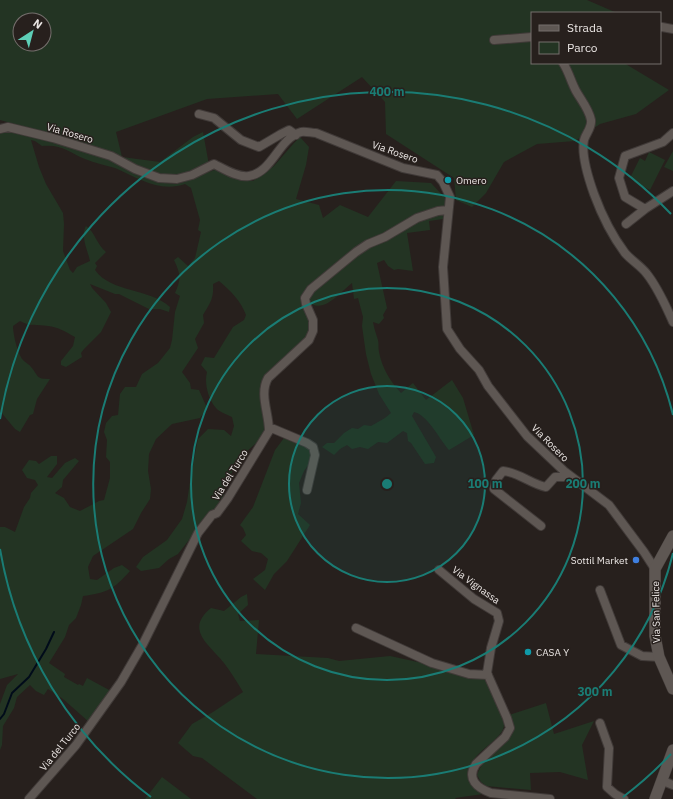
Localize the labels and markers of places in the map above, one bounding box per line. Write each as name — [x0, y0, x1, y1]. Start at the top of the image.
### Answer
place label: Omero — [456, 174, 487, 187]
marker: Omero — [443, 175, 453, 185]
centre of rings — [380, 477, 394, 491]
place label: Sottil Market — [571, 554, 628, 567]
marker: Sottil Market — [631, 555, 641, 565]
place label: CASA Y — [536, 646, 569, 659]
marker: CASA Y — [523, 647, 533, 657]

